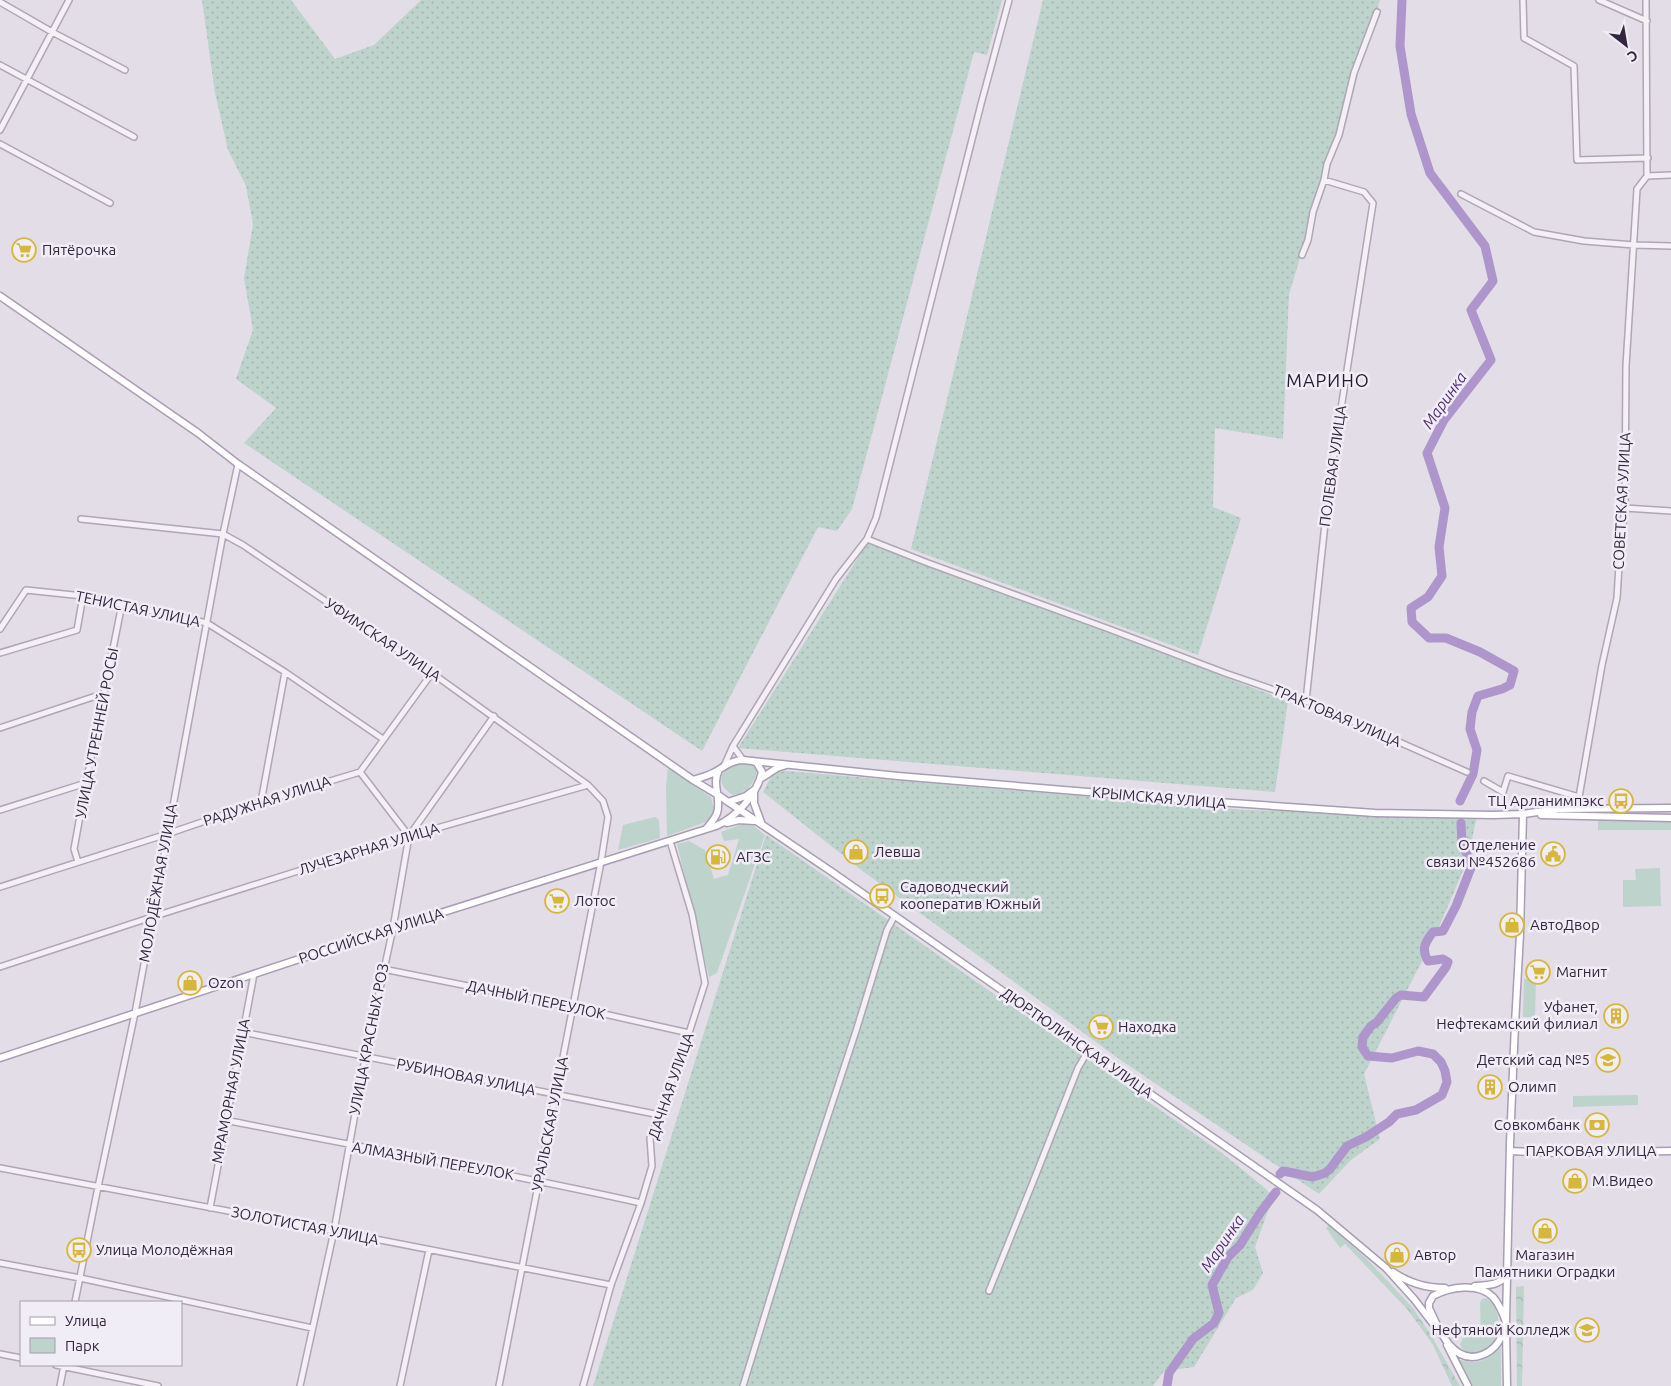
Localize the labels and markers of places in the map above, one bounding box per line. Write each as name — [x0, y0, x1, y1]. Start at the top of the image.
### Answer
supermarket icon: Пятёрочка — [11, 237, 37, 263]
place label: Пятёрочка — [42, 241, 116, 258]
bus stop icon: ТЦ Арланимпэкс — [1608, 788, 1634, 814]
place label: ТЦ Арланимпэкс — [1488, 792, 1604, 809]
place label: Отделение связи №452686 — [1426, 836, 1536, 870]
shop icon: Левша — [843, 839, 869, 865]
public building icon: Отделение связи №452686 — [1540, 841, 1566, 867]
place label: Левша — [874, 843, 921, 860]
fuel station icon: АГЗС — [705, 844, 731, 870]
place label: АГЗС — [736, 848, 771, 865]
place label: Садоводческий кооператив Южный — [900, 878, 1041, 912]
bus stop icon: Садоводческий кооператив Южный — [869, 883, 895, 909]
supermarket icon: Лотос — [544, 888, 570, 914]
place label: Лотос — [574, 892, 616, 909]
shop icon: АвтоДвор — [1499, 912, 1525, 938]
place label: АвтоДвор — [1530, 916, 1600, 933]
supermarket icon: Магнит — [1525, 959, 1551, 985]
place label: Магнит — [1556, 963, 1607, 980]
shop icon: Ozon — [177, 970, 203, 996]
place label: Ozon — [208, 974, 244, 991]
place label: Уфанет, Нефтекамский филиал — [1436, 998, 1598, 1032]
building icon: Уфанет, Нефтекамский филиал — [1603, 1003, 1629, 1029]
supermarket icon: Находка — [1088, 1014, 1114, 1040]
place label: Находка — [1118, 1018, 1177, 1035]
school or university icon: Детский сад №5 — [1595, 1047, 1621, 1073]
place label: Детский сад №5 — [1477, 1051, 1590, 1068]
building icon: Олимп — [1477, 1074, 1503, 1100]
place label: Олимп — [1508, 1078, 1557, 1095]
bank icon: Совкомбанк — [1584, 1112, 1610, 1138]
place label: Совкомбанк — [1494, 1116, 1580, 1133]
shop icon: М.Видео — [1562, 1168, 1588, 1194]
place label: М.Видео — [1592, 1172, 1653, 1189]
shop icon: Магазин Памятники Оградки — [1532, 1218, 1558, 1244]
bus stop icon: Улица Молодёжная — [66, 1237, 92, 1263]
place label: Улица Молодёжная — [96, 1241, 233, 1258]
shop icon: Автор — [1384, 1242, 1410, 1268]
place label: Автор — [1414, 1246, 1456, 1263]
place label: Магазин Памятники Оградки — [1475, 1246, 1615, 1280]
school or university icon: Нефтяной Колледж — [1574, 1317, 1600, 1343]
place label: Нефтяной Колледж — [1432, 1321, 1570, 1338]

